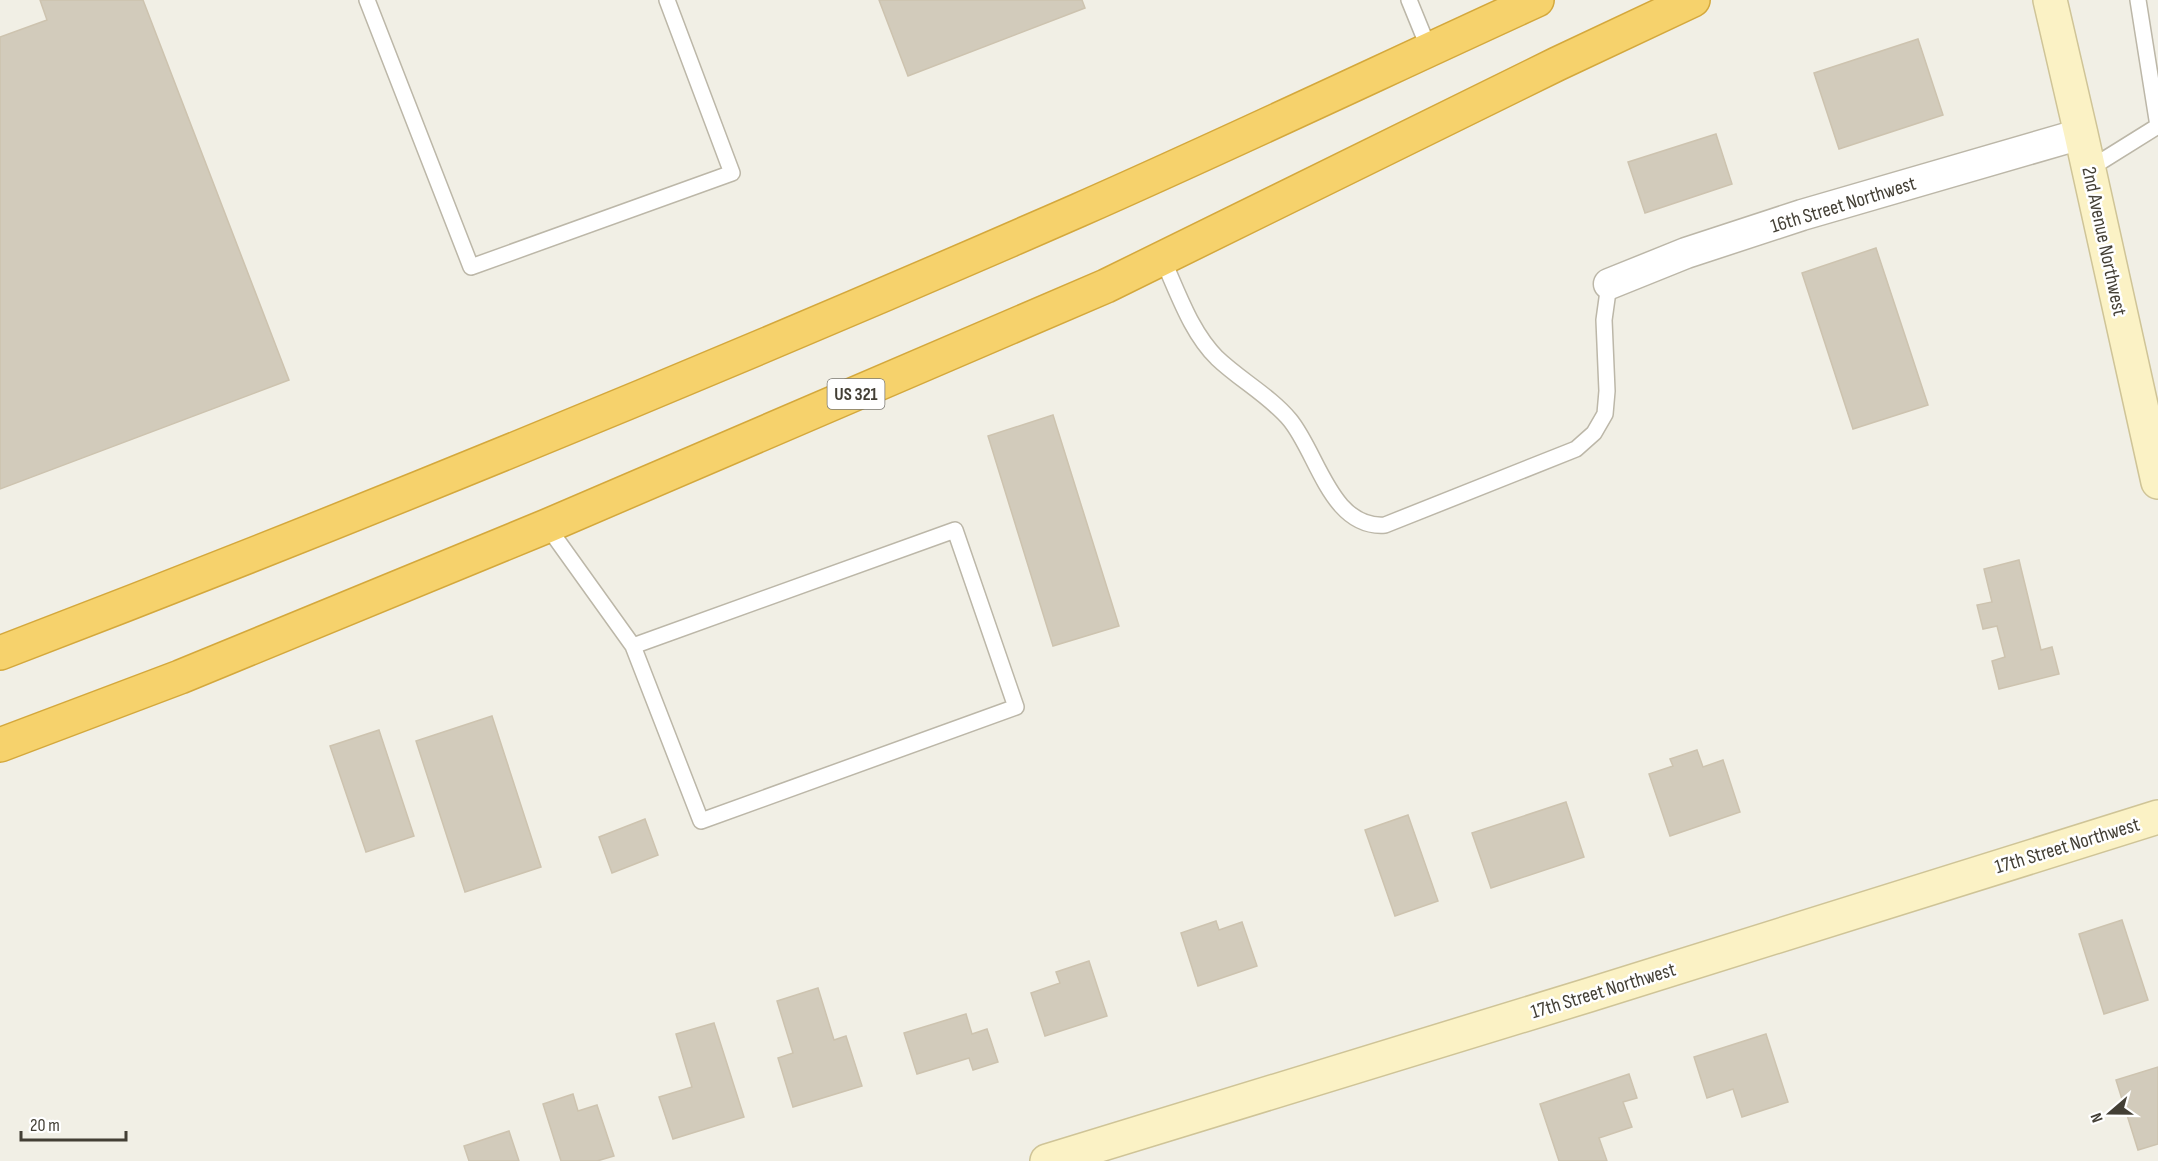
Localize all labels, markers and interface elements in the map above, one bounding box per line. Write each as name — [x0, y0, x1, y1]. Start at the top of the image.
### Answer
street label: 2nd Avenue Northwest — [2076, 164, 2132, 318]
street label: 16th Street Northwest — [1768, 171, 1919, 238]
road number: US 321 — [828, 379, 884, 409]
street label: 17th Street Northwest — [1992, 813, 2143, 879]
street label: 17th Street Northwest — [1528, 958, 1679, 1024]
north arrow — [2080, 1083, 2140, 1143]
scale bar — [21, 1104, 126, 1142]
text: N — [2087, 1110, 2108, 1125]
text: 20 m — [30, 1115, 60, 1136]

